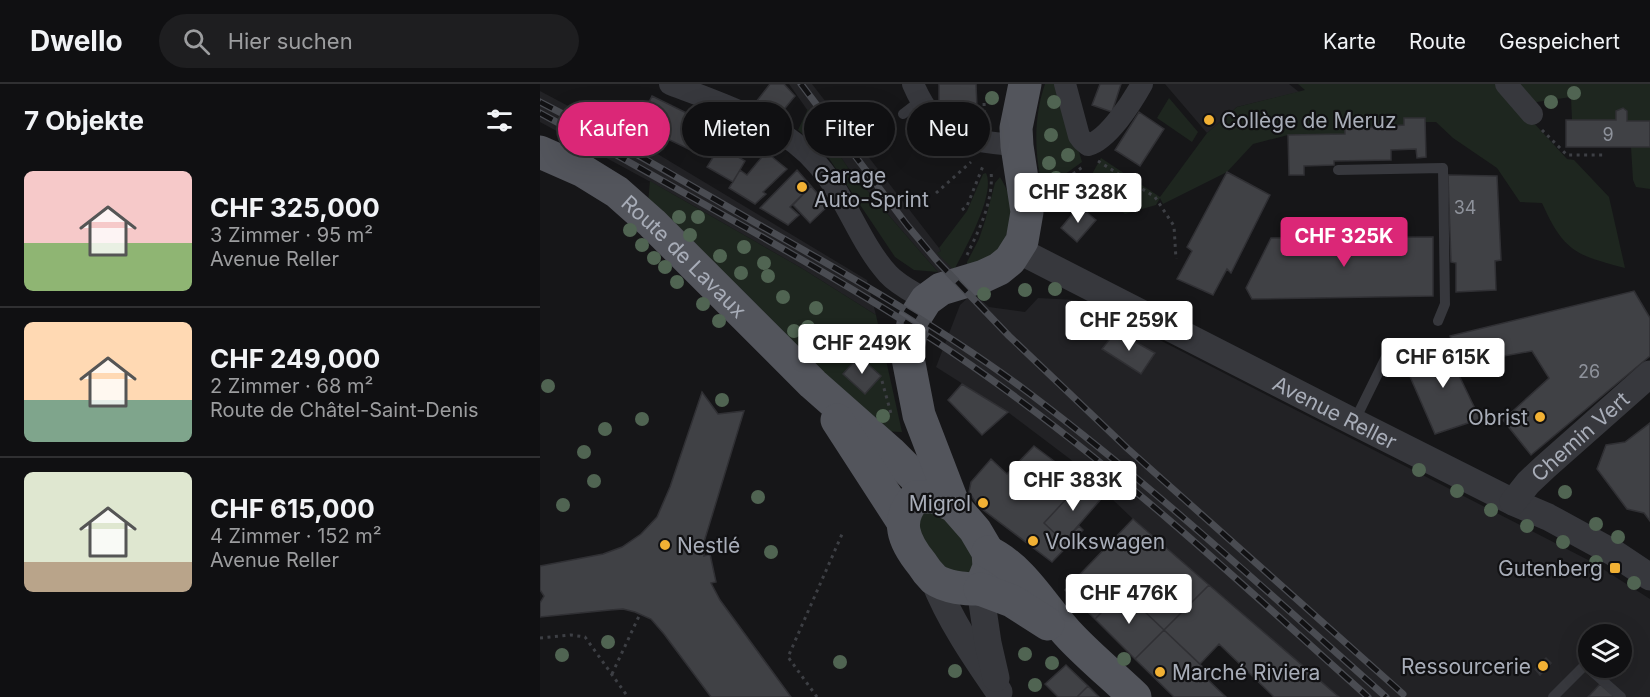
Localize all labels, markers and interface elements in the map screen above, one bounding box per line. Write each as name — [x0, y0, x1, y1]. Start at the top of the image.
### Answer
search box — [159, 14, 579, 68]
text: Dwello — [30, 24, 123, 58]
icon: search — [180, 25, 213, 58]
text: Hier suchen — [228, 28, 353, 54]
text: Karte — [1323, 29, 1376, 54]
text: Route — [1409, 29, 1466, 54]
text: Gespeichert — [1499, 29, 1620, 54]
chip: Kaufen — [558, 102, 670, 156]
chip: Mieten — [682, 102, 792, 156]
chip: Filter — [804, 102, 895, 156]
chip: Neu — [907, 102, 990, 156]
icon: filters — [483, 104, 516, 137]
text: 7 Objekte — [24, 105, 144, 136]
place label: Collège de Meruz — [1221, 108, 1397, 133]
marker: Collège de Meruz — [1202, 113, 1216, 127]
house number: 9 — [1602, 124, 1614, 145]
place label: Garage Auto-Sprint — [814, 163, 929, 212]
pin: CHF 328K — [1016, 173, 1140, 224]
marker: Garage Auto-Sprint — [795, 180, 809, 194]
text: CHF 328K — [1028, 180, 1128, 204]
street label: Route de Lavaux — [617, 190, 752, 323]
text: CHF 325,000 — [210, 192, 380, 223]
icon: home — [72, 195, 144, 267]
house number: 34 — [1454, 197, 1476, 218]
pin: CHF 325K — [1282, 217, 1406, 268]
text: 3 Zimmer · 95 m² — [210, 223, 373, 247]
text: CHF 325K — [1295, 224, 1393, 248]
text: Avenue Reller — [210, 247, 339, 271]
pin: CHF 259K — [1067, 301, 1191, 352]
text: CHF 259K — [1080, 308, 1178, 332]
pin: CHF 249K — [800, 324, 924, 375]
text: CHF 249K — [812, 331, 912, 355]
pin: CHF 615K — [1381, 338, 1505, 389]
text: CHF 249,000 — [210, 343, 380, 374]
text: CHF 615K — [1396, 345, 1491, 369]
icon: home — [72, 346, 144, 418]
house number: 26 — [1578, 361, 1600, 382]
street label: Avenue Reller — [1269, 370, 1401, 454]
text: 2 Zimmer · 68 m² — [210, 374, 373, 398]
street label: Chemin Vert — [1526, 386, 1634, 486]
text: Route de Châtel-Saint-Denis — [210, 398, 479, 422]
place label: Obrist — [1468, 405, 1528, 430]
marker: Obrist — [1533, 410, 1547, 424]
pin: CHF 383K — [1011, 461, 1135, 512]
text: CHF 383K — [1023, 468, 1123, 492]
place label: Migrol — [909, 491, 971, 516]
text: CHF 615,000 — [210, 493, 375, 524]
icon: home — [72, 496, 144, 568]
marker: Migrol — [976, 496, 990, 510]
text: 4 Zimmer · 152 m² — [210, 524, 382, 548]
place label: Volkswagen — [1045, 529, 1165, 554]
place label: Nestlé — [677, 533, 740, 558]
marker: Volkswagen — [1026, 534, 1040, 548]
marker: Nestlé — [658, 538, 672, 552]
text: Avenue Reller — [210, 548, 339, 572]
place label: Gutenberg — [1498, 556, 1603, 581]
marker: Gutenberg — [1608, 561, 1622, 575]
pin: CHF 476K — [1067, 574, 1191, 625]
text: CHF 476K — [1080, 581, 1178, 605]
map controls — [1578, 624, 1632, 678]
button: layers — [1578, 624, 1632, 678]
place label: Ressourcerie — [1401, 654, 1531, 679]
marker: Ressourcerie — [1536, 659, 1550, 673]
place label: Marché Riviera — [1172, 660, 1320, 685]
marker: Marché Riviera — [1153, 665, 1167, 679]

